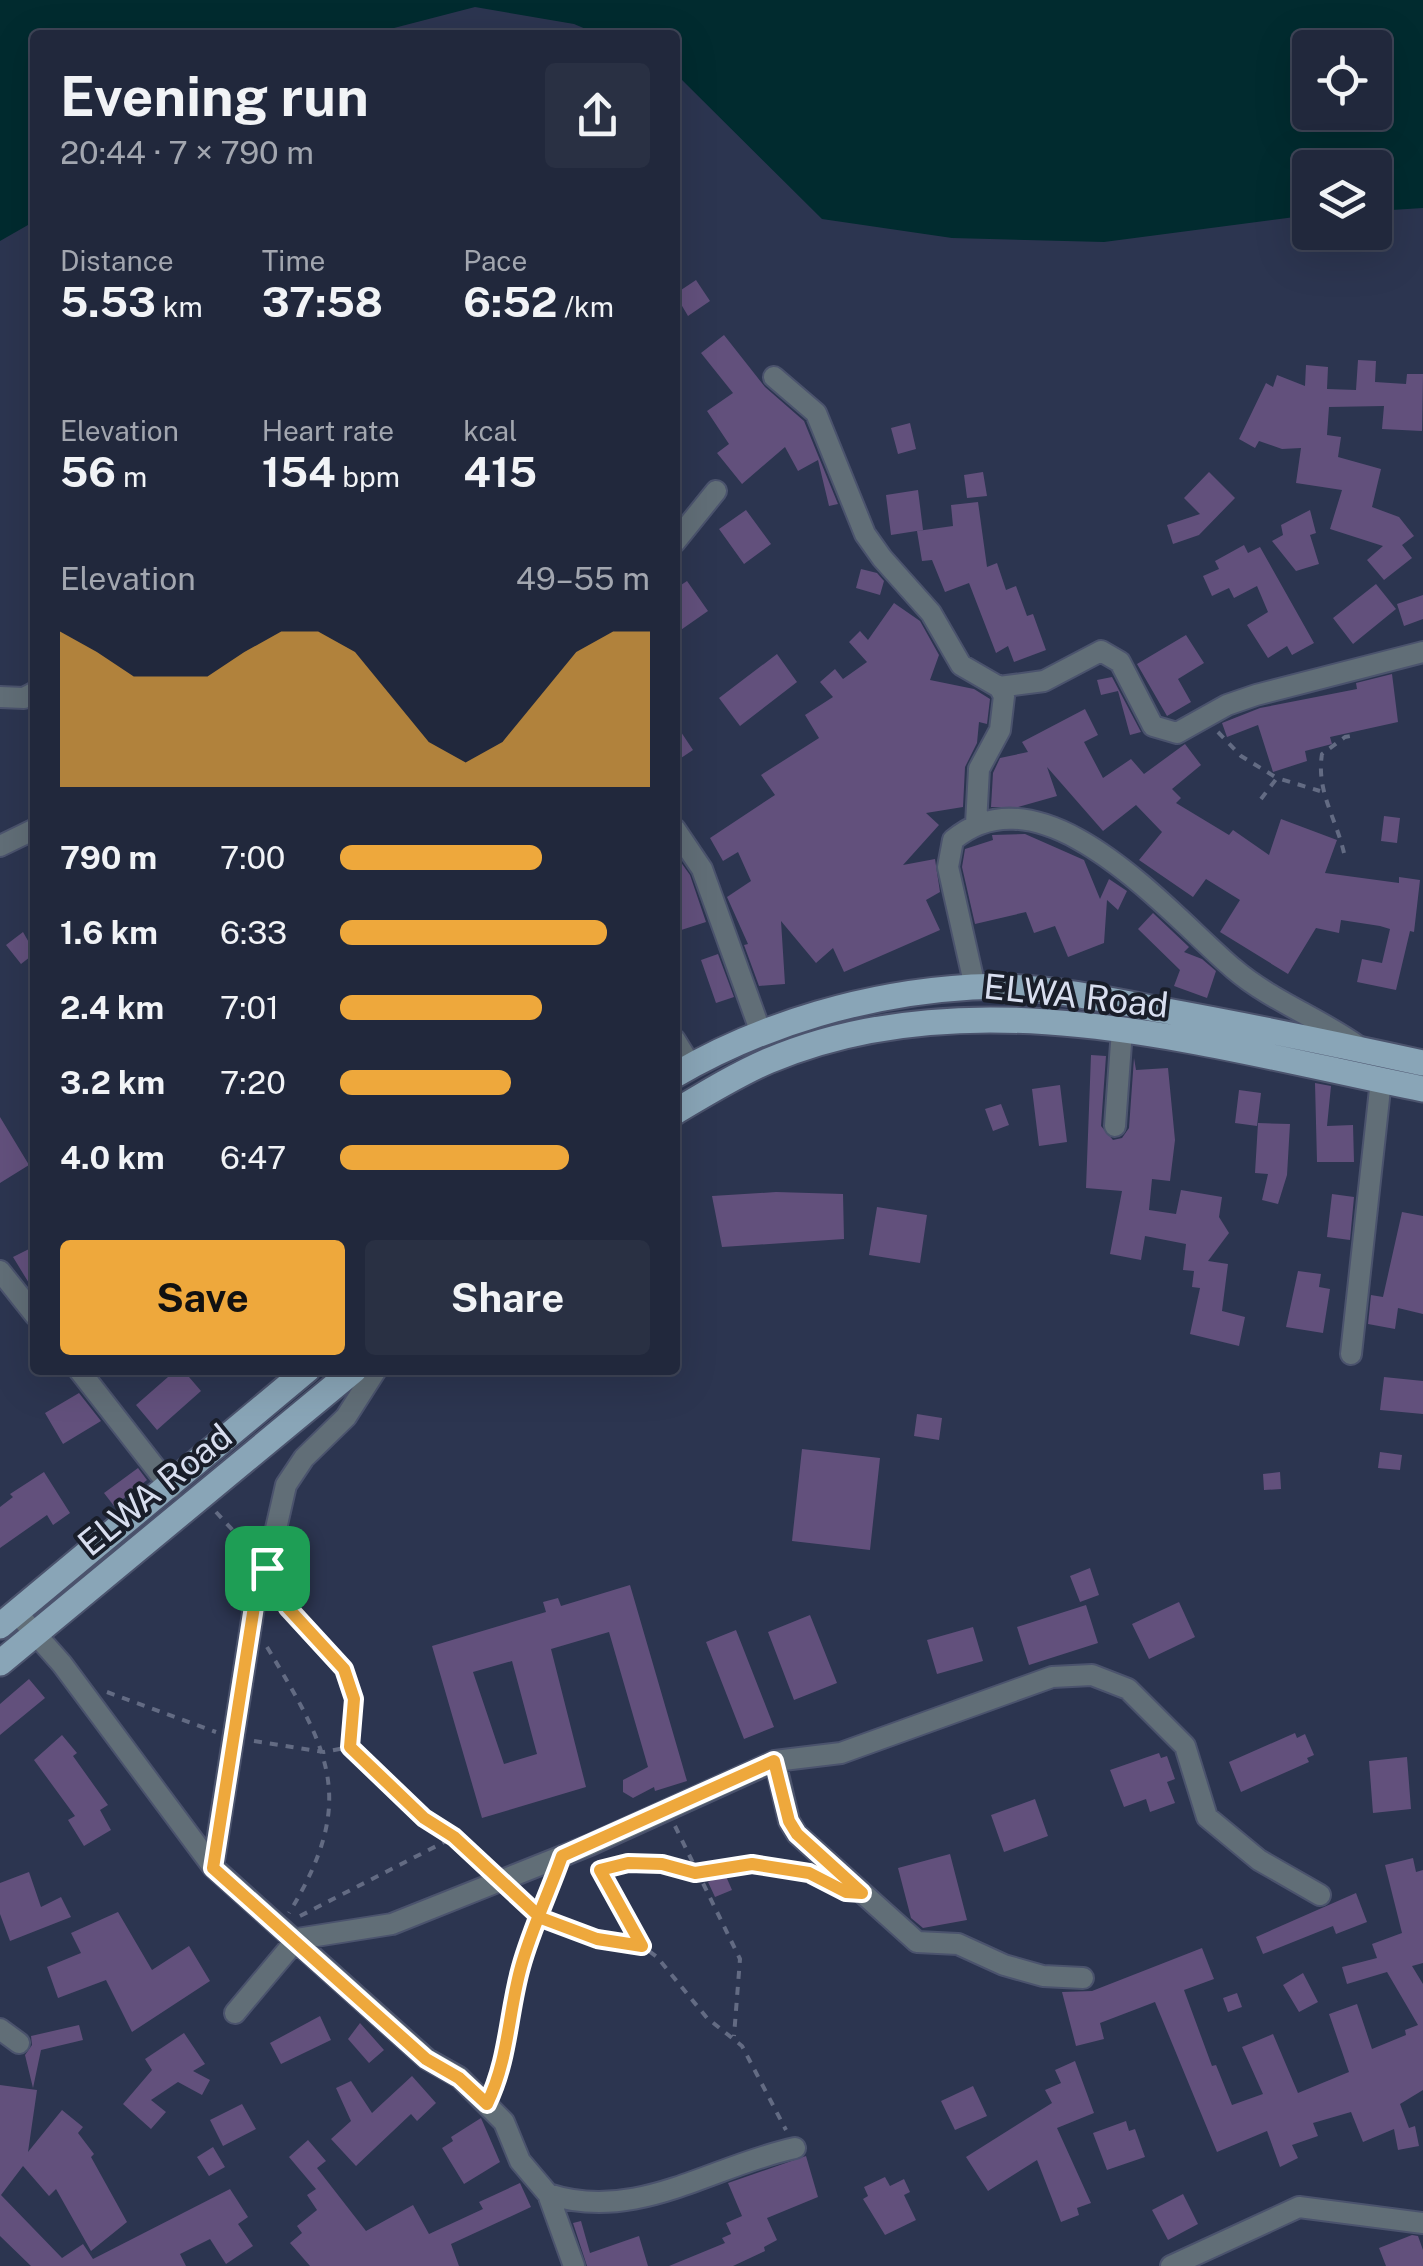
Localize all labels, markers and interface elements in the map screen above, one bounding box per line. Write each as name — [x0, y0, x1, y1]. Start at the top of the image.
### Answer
map controls — [1292, 30, 1392, 250]
button: locate — [1292, 30, 1392, 130]
button: share — [545, 63, 650, 168]
text: Evening run — [60, 64, 369, 128]
text: 20:44 · 7 × 790 m — [60, 134, 314, 171]
button: layers — [1292, 150, 1392, 250]
text: Distance — [60, 244, 174, 277]
text: Time — [262, 244, 325, 277]
text: Pace — [463, 244, 527, 277]
text: 5.53 — [60, 277, 156, 326]
text: 37:58 — [262, 277, 383, 326]
text: 6:52 — [463, 277, 557, 326]
text: km — [156, 290, 203, 323]
text: /km — [557, 290, 614, 323]
text: Elevation — [60, 414, 179, 447]
text: Heart rate — [262, 414, 394, 447]
text: kcal — [463, 414, 517, 447]
text: 56 — [60, 447, 116, 496]
text: 154 — [262, 447, 336, 496]
text: 415 — [463, 447, 537, 496]
text: m — [116, 460, 147, 493]
text: bpm — [336, 460, 400, 493]
text: Elevation — [60, 560, 196, 597]
text: 49–55 m — [516, 560, 650, 597]
text: 790 m — [60, 839, 157, 876]
text: 7:00 — [220, 839, 285, 876]
text: 1.6 km — [60, 914, 158, 951]
text: 6:33 — [220, 914, 287, 951]
street label: ELWA Road — [982, 965, 1170, 1026]
text: 2.4 km — [60, 989, 164, 1026]
text: 7:01 — [220, 989, 279, 1026]
text: 3.2 km — [60, 1064, 165, 1101]
text: 7:20 — [220, 1064, 286, 1101]
text: 4.0 km — [60, 1139, 165, 1176]
text: 6:47 — [220, 1139, 286, 1176]
button: Save — [60, 1240, 345, 1355]
button: Share — [365, 1240, 650, 1355]
street label: ELWA Road — [70, 1415, 240, 1564]
pin — [225, 1526, 310, 1611]
icon: arrive — [240, 1541, 295, 1596]

